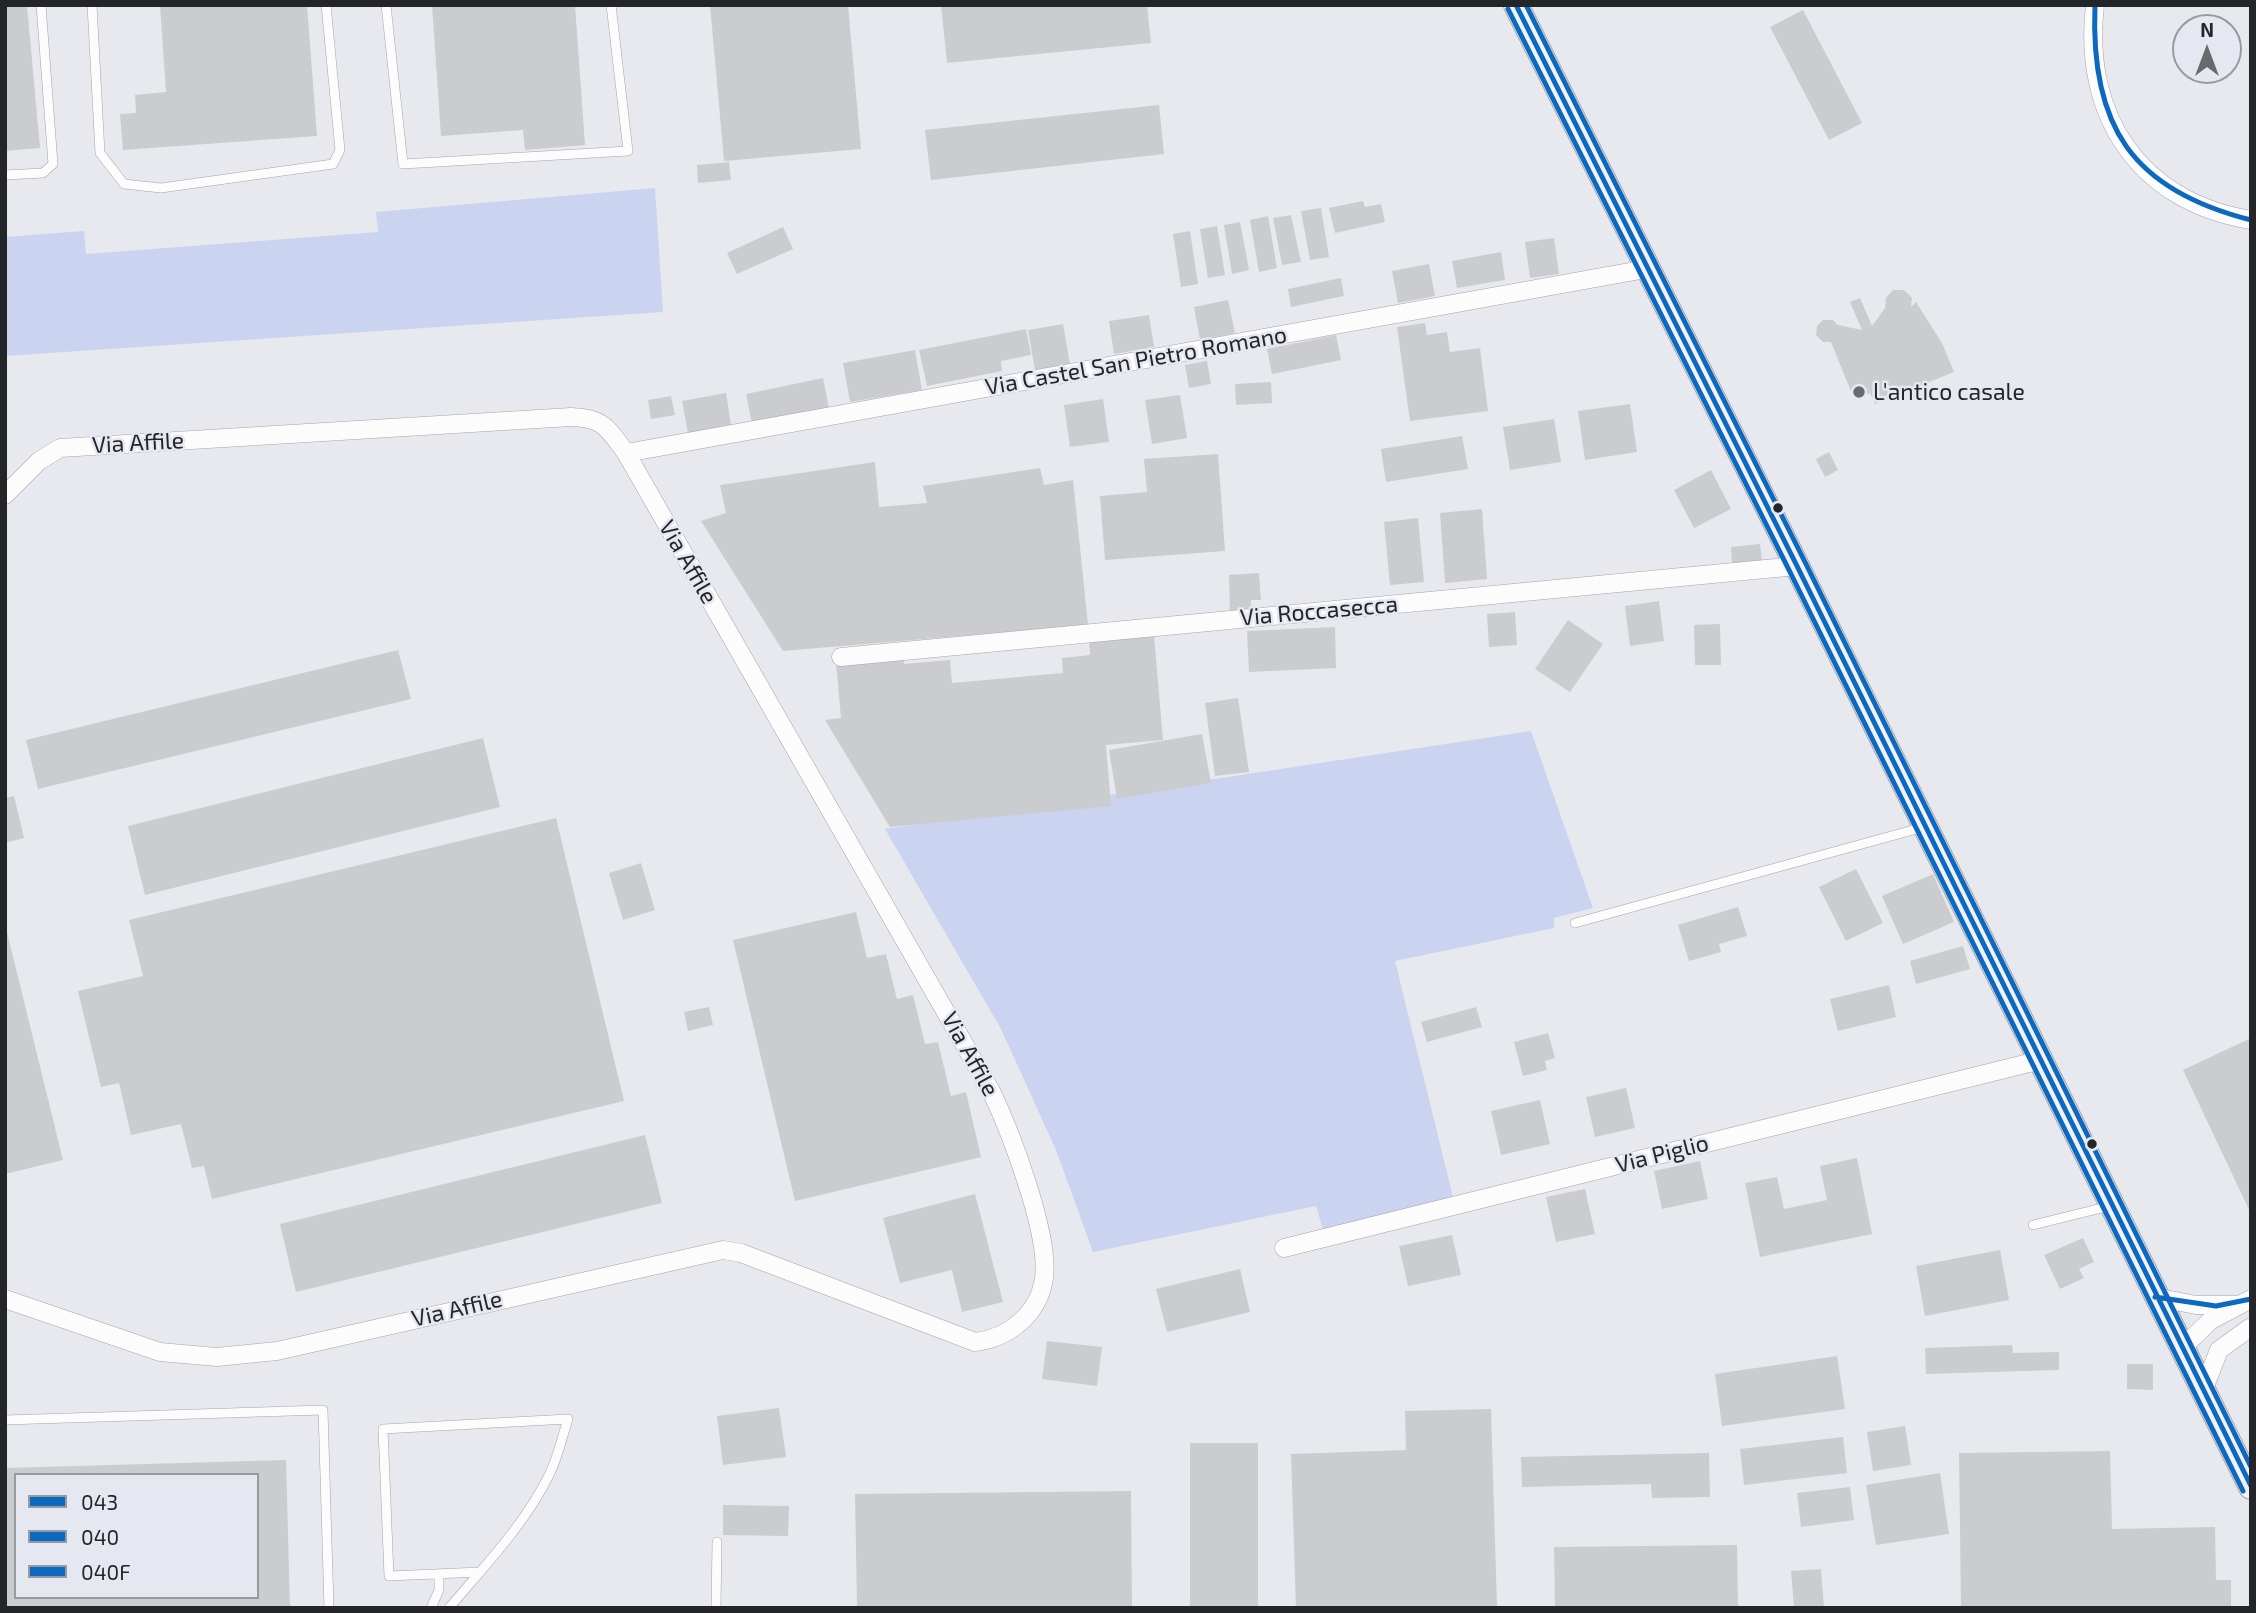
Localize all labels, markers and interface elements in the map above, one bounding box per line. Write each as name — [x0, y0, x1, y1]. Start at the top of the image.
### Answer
north arrow — [2172, 14, 2242, 84]
text: N — [2200, 18, 2214, 41]
street label: Via Castel San Pietro Romano — [983, 321, 1289, 401]
place label: L'antico casale — [1873, 378, 2025, 406]
marker: L'antico casale — [1851, 384, 1867, 400]
street label: Via Affile — [91, 427, 185, 459]
unlabelled marker — [1771, 501, 1785, 515]
street label: Via Affile — [653, 515, 723, 609]
street label: Via Roccasecca — [1239, 590, 1399, 632]
street label: Via Affile — [936, 1007, 1004, 1101]
street label: Via Piglio — [1612, 1129, 1712, 1179]
unlabelled marker — [2085, 1137, 2099, 1151]
street label: Via Affile — [409, 1285, 505, 1333]
legend — [14, 1473, 259, 1599]
text: 043 — [81, 1489, 118, 1514]
text: 040 — [81, 1524, 119, 1549]
text: 040F — [81, 1559, 131, 1584]

